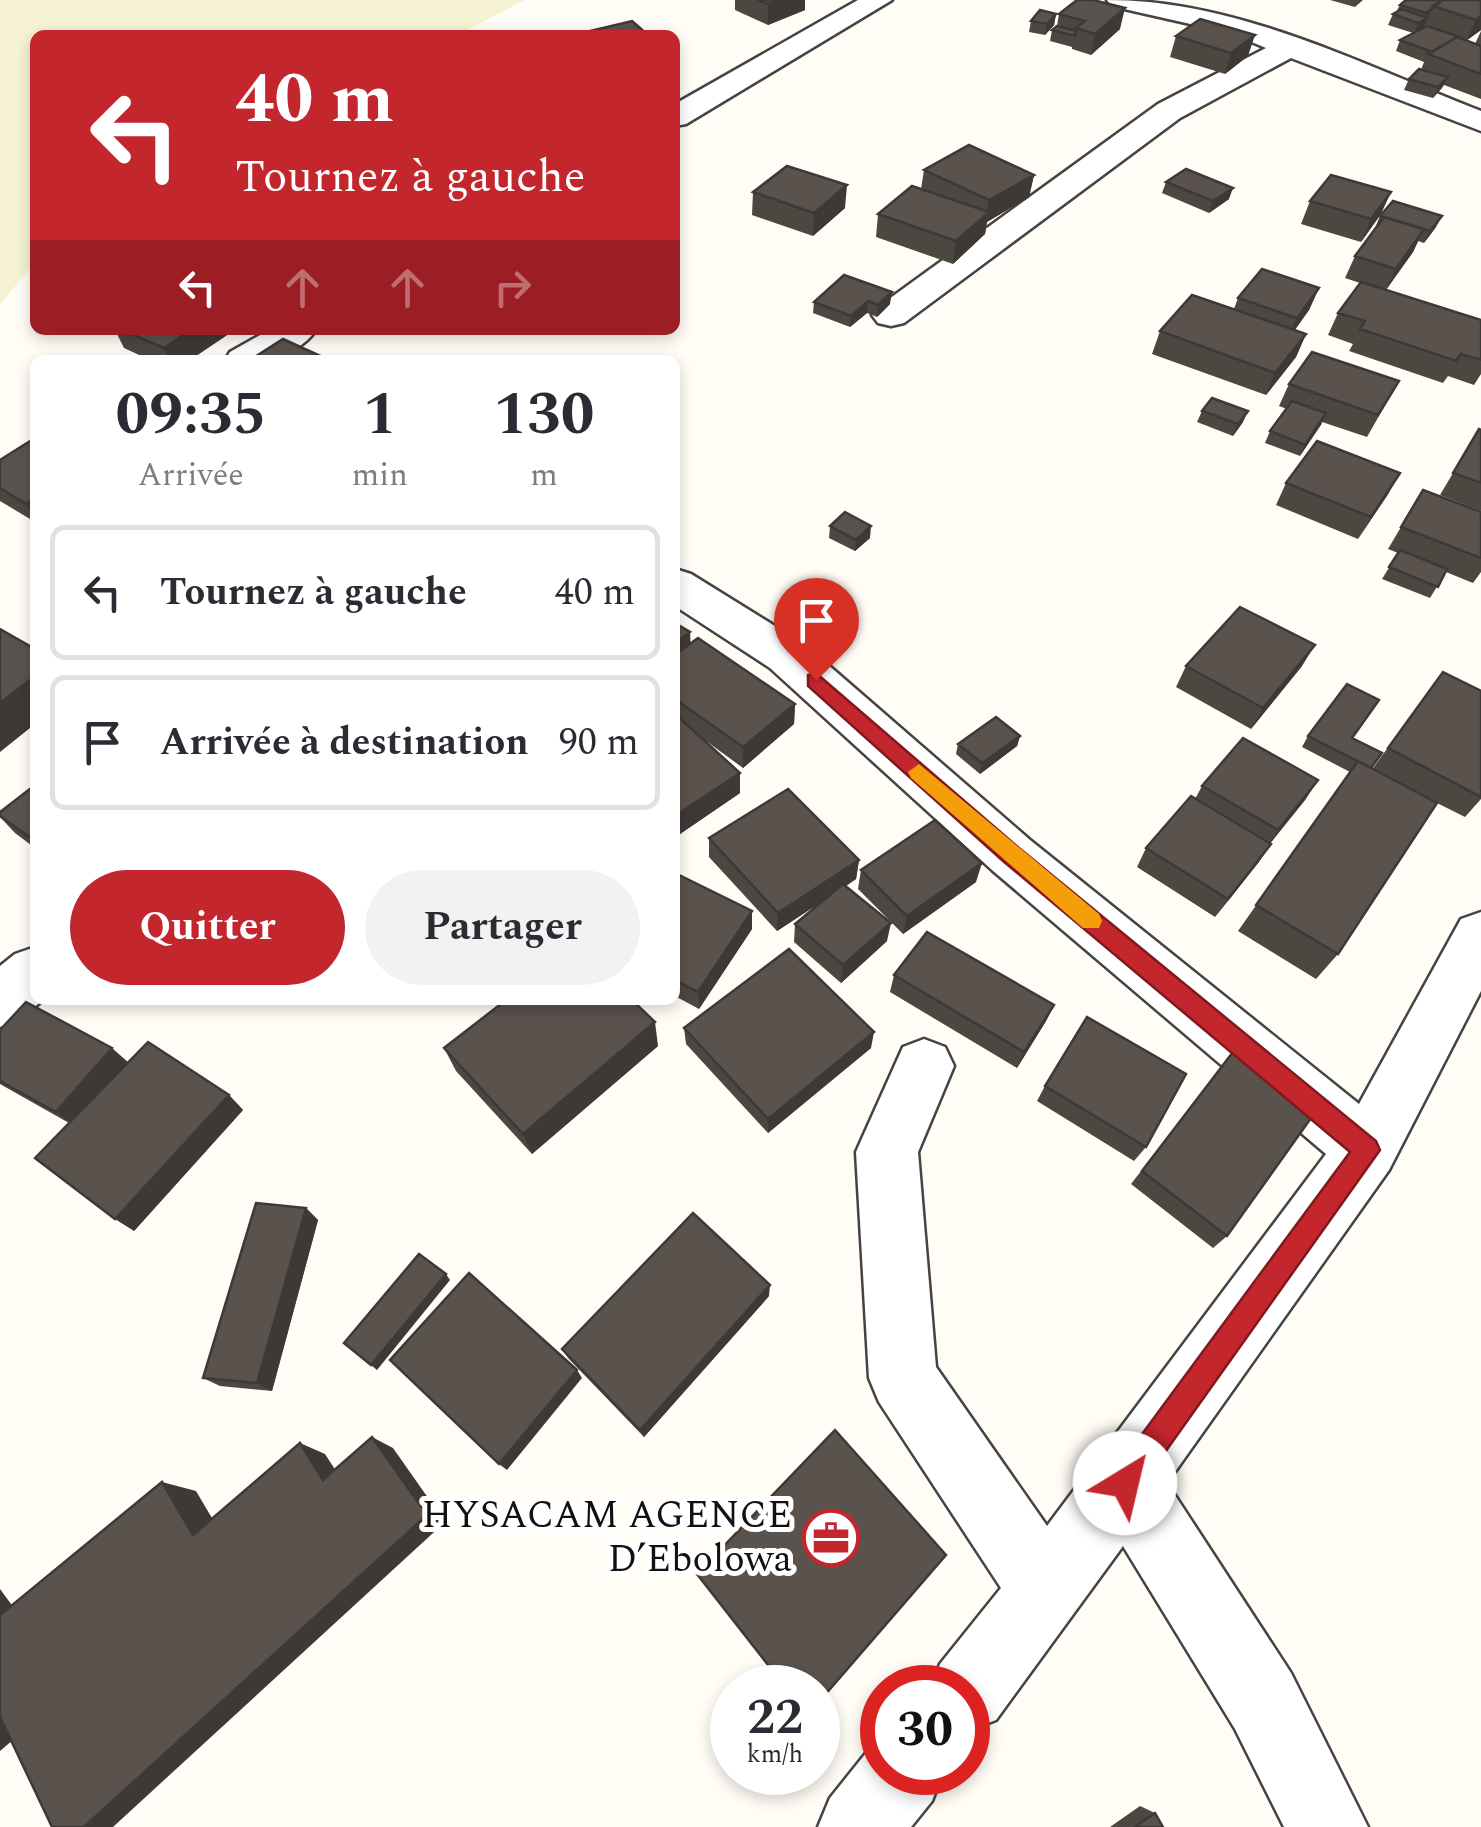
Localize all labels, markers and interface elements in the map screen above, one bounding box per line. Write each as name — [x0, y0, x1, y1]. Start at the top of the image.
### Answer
text: 40 m — [235, 47, 394, 153]
icon: left — [70, 70, 200, 200]
text: Tournez à gauche — [235, 143, 586, 212]
icon: left — [170, 260, 225, 315]
icon: ahead — [275, 260, 330, 315]
icon: ahead — [380, 260, 435, 315]
icon: right — [485, 260, 540, 315]
text: 09:35 — [116, 369, 266, 461]
text: 1 — [363, 369, 397, 461]
text: 130 — [493, 369, 594, 461]
text: Arrivée — [138, 451, 244, 500]
text: min — [352, 451, 408, 500]
text: m — [530, 451, 558, 500]
text: Tournez à gauche — [160, 564, 467, 622]
text: 40 m — [555, 564, 635, 622]
icon: left — [75, 565, 130, 620]
pin — [774, 578, 859, 681]
icon: arrive — [789, 593, 844, 648]
text: Arrivée à destination — [160, 714, 529, 772]
text: 90 m — [559, 714, 639, 772]
icon: arrive — [75, 715, 130, 770]
button: Quitter — [70, 870, 345, 985]
button: Partager — [365, 870, 640, 985]
position arrow — [1073, 1431, 1177, 1535]
place label: HYSACAM AGENCE D’Ebolowa — [422, 1487, 792, 1589]
office icon: HYSACAM AGENCE D’Ebolowa — [801, 1508, 861, 1568]
speed limit sign: 30 — [860, 1665, 990, 1795]
text: 22 — [747, 1680, 803, 1756]
text: km/h — [747, 1736, 803, 1774]

